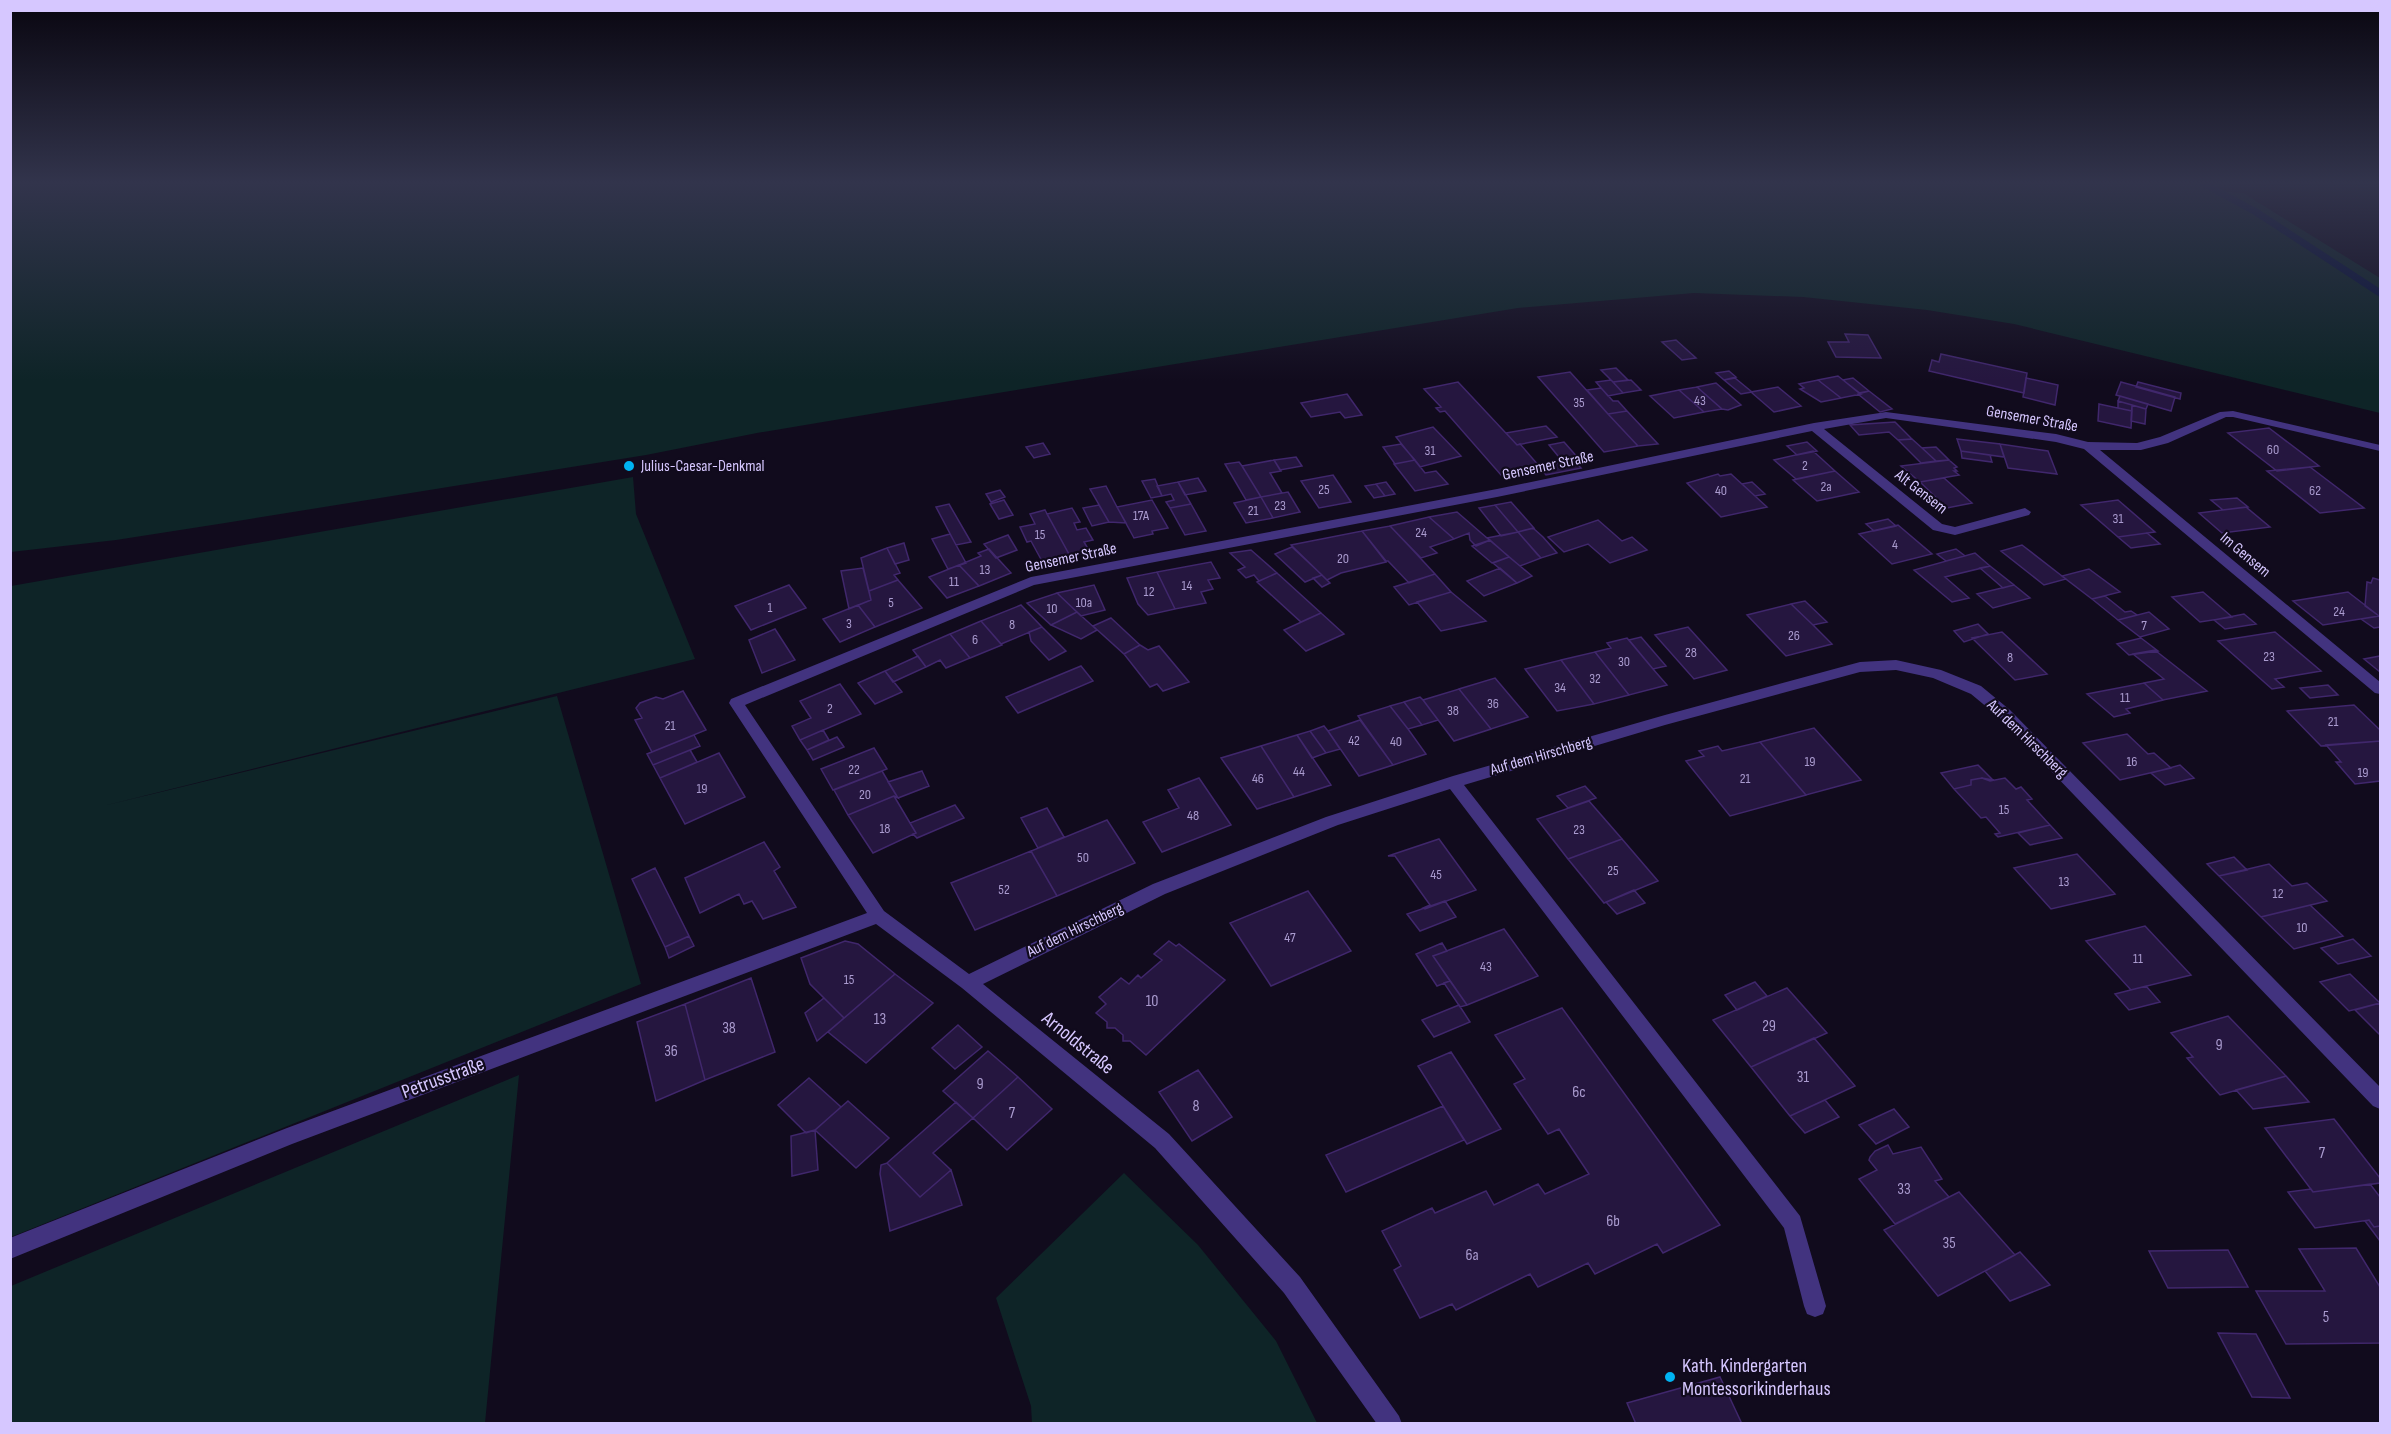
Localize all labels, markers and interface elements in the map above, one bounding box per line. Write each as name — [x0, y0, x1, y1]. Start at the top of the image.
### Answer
house number: 43 — [1694, 392, 1706, 409]
house number: 35 — [1573, 394, 1585, 411]
street label: Gensemer Straße — [1985, 402, 2079, 436]
house number: 60 — [2267, 441, 2279, 458]
house number: 31 — [1425, 442, 1435, 459]
street label: Gensemer Straße — [1501, 447, 1595, 485]
place label: Julius-Caesar-Denkmal — [640, 457, 765, 476]
house number: 2 — [1802, 457, 1808, 474]
marker: Julius-Caesar-Denkmal — [622, 459, 636, 473]
street label: Alt Gensem — [1890, 465, 1951, 518]
house number: 2a — [1820, 478, 1832, 495]
house number: 25 — [1318, 481, 1330, 498]
house number: 40 — [1715, 482, 1727, 499]
house number: 62 — [2309, 482, 2321, 499]
house number: 23 — [1274, 497, 1286, 514]
house number: 21 — [1248, 502, 1258, 519]
house number: 17A — [1133, 507, 1150, 524]
house number: 31 — [2113, 510, 2123, 527]
house number: 24 — [1415, 524, 1427, 541]
house number: 15 — [1035, 526, 1046, 543]
street label: Im Gensem — [2216, 529, 2274, 581]
house number: 4 — [1892, 536, 1898, 553]
street label: Gensemer Straße — [1024, 539, 1118, 577]
house number: 20 — [1337, 550, 1349, 567]
house number: 13 — [980, 561, 991, 578]
house number: 11 — [949, 573, 959, 590]
house number: 14 — [1182, 577, 1193, 594]
house number: 12 — [1144, 583, 1155, 600]
house number: 5 — [888, 594, 894, 611]
house number: 10a — [1076, 594, 1092, 611]
house number: 1 — [768, 599, 773, 616]
house number: 10 — [1046, 600, 1058, 617]
house number: 24 — [2333, 603, 2345, 620]
house number: 3 — [846, 615, 852, 632]
house number: 8 — [1009, 616, 1015, 633]
house number: 7 — [2141, 617, 2147, 634]
house number: 26 — [1788, 627, 1800, 644]
house number: 6 — [972, 631, 978, 648]
house number: 28 — [1685, 644, 1697, 661]
house number: 23 — [2263, 648, 2275, 665]
house number: 8 — [2007, 649, 2013, 666]
house number: 30 — [1618, 653, 1630, 670]
house number: 32 — [1589, 670, 1601, 687]
house number: 34 — [1554, 679, 1566, 696]
house number: 11 — [2120, 689, 2130, 706]
house number: 36 — [1487, 695, 1499, 712]
street label: Auf dem Hirschberg — [1982, 695, 2071, 782]
house number: 2 — [827, 700, 833, 717]
house number: 38 — [1447, 702, 1459, 719]
house number: 21 — [2328, 713, 2338, 730]
house number: 21 — [665, 717, 675, 734]
house number: 42 — [1348, 732, 1360, 749]
street label: Auf dem Hirschberg — [1487, 732, 1594, 780]
house number: 40 — [1390, 733, 1402, 750]
house number: 19 — [1804, 753, 1816, 770]
house number: 16 — [2126, 753, 2138, 770]
house number: 22 — [848, 761, 860, 778]
house number: 44 — [1293, 763, 1305, 780]
house number: 19 — [2357, 764, 2369, 781]
house number: 46 — [1252, 770, 1264, 787]
house number: 21 — [1740, 770, 1750, 787]
house number: 19 — [696, 780, 708, 797]
house number: 20 — [859, 786, 871, 803]
house number: 15 — [1999, 801, 2010, 818]
house number: 48 — [1187, 807, 1199, 824]
house number: 18 — [879, 820, 891, 837]
house number: 23 — [1573, 821, 1585, 838]
house number: 50 — [1077, 849, 1089, 866]
house number: 25 — [1607, 862, 1619, 879]
house number: 45 — [1430, 866, 1442, 883]
house number: 13 — [2059, 873, 2070, 890]
house number: 52 — [998, 881, 1010, 898]
house number: 12 — [2273, 885, 2284, 902]
street label: Auf dem Hirschberg — [1023, 899, 1126, 962]
house number: 10 — [2296, 919, 2308, 936]
house number: 47 — [1284, 929, 1296, 946]
house number: 11 — [2133, 950, 2143, 967]
house number: 43 — [1480, 958, 1492, 975]
house number: 15 — [844, 971, 855, 988]
house number: 10 — [1146, 992, 1158, 1011]
street label: Arnoldstraße — [1036, 1006, 1119, 1080]
house number: 13 — [874, 1010, 886, 1029]
house number: 29 — [1762, 1017, 1776, 1036]
house number: 38 — [722, 1019, 736, 1038]
house number: 9 — [2215, 1036, 2223, 1055]
house number: 36 — [664, 1042, 678, 1061]
street label: Petrusstraße — [398, 1052, 488, 1104]
house number: 31 — [1797, 1068, 1810, 1087]
house number: 9 — [976, 1075, 984, 1094]
house number: 6c — [1572, 1083, 1586, 1102]
house number: 8 — [1192, 1097, 1200, 1116]
house number: 7 — [1009, 1104, 1016, 1123]
house number: 7 — [2319, 1144, 2326, 1163]
house number: 33 — [1897, 1180, 1911, 1199]
house number: 6b — [1606, 1212, 1620, 1231]
house number: 35 — [1942, 1234, 1956, 1253]
house number: 6a — [1465, 1246, 1479, 1265]
house number: 5 — [2323, 1308, 2329, 1327]
place label: Kath. Kindergarten Montessorikinderhaus — [1682, 1354, 1831, 1401]
marker: Kath. Kindergarten Montessorikinderhaus — [1663, 1370, 1677, 1384]

